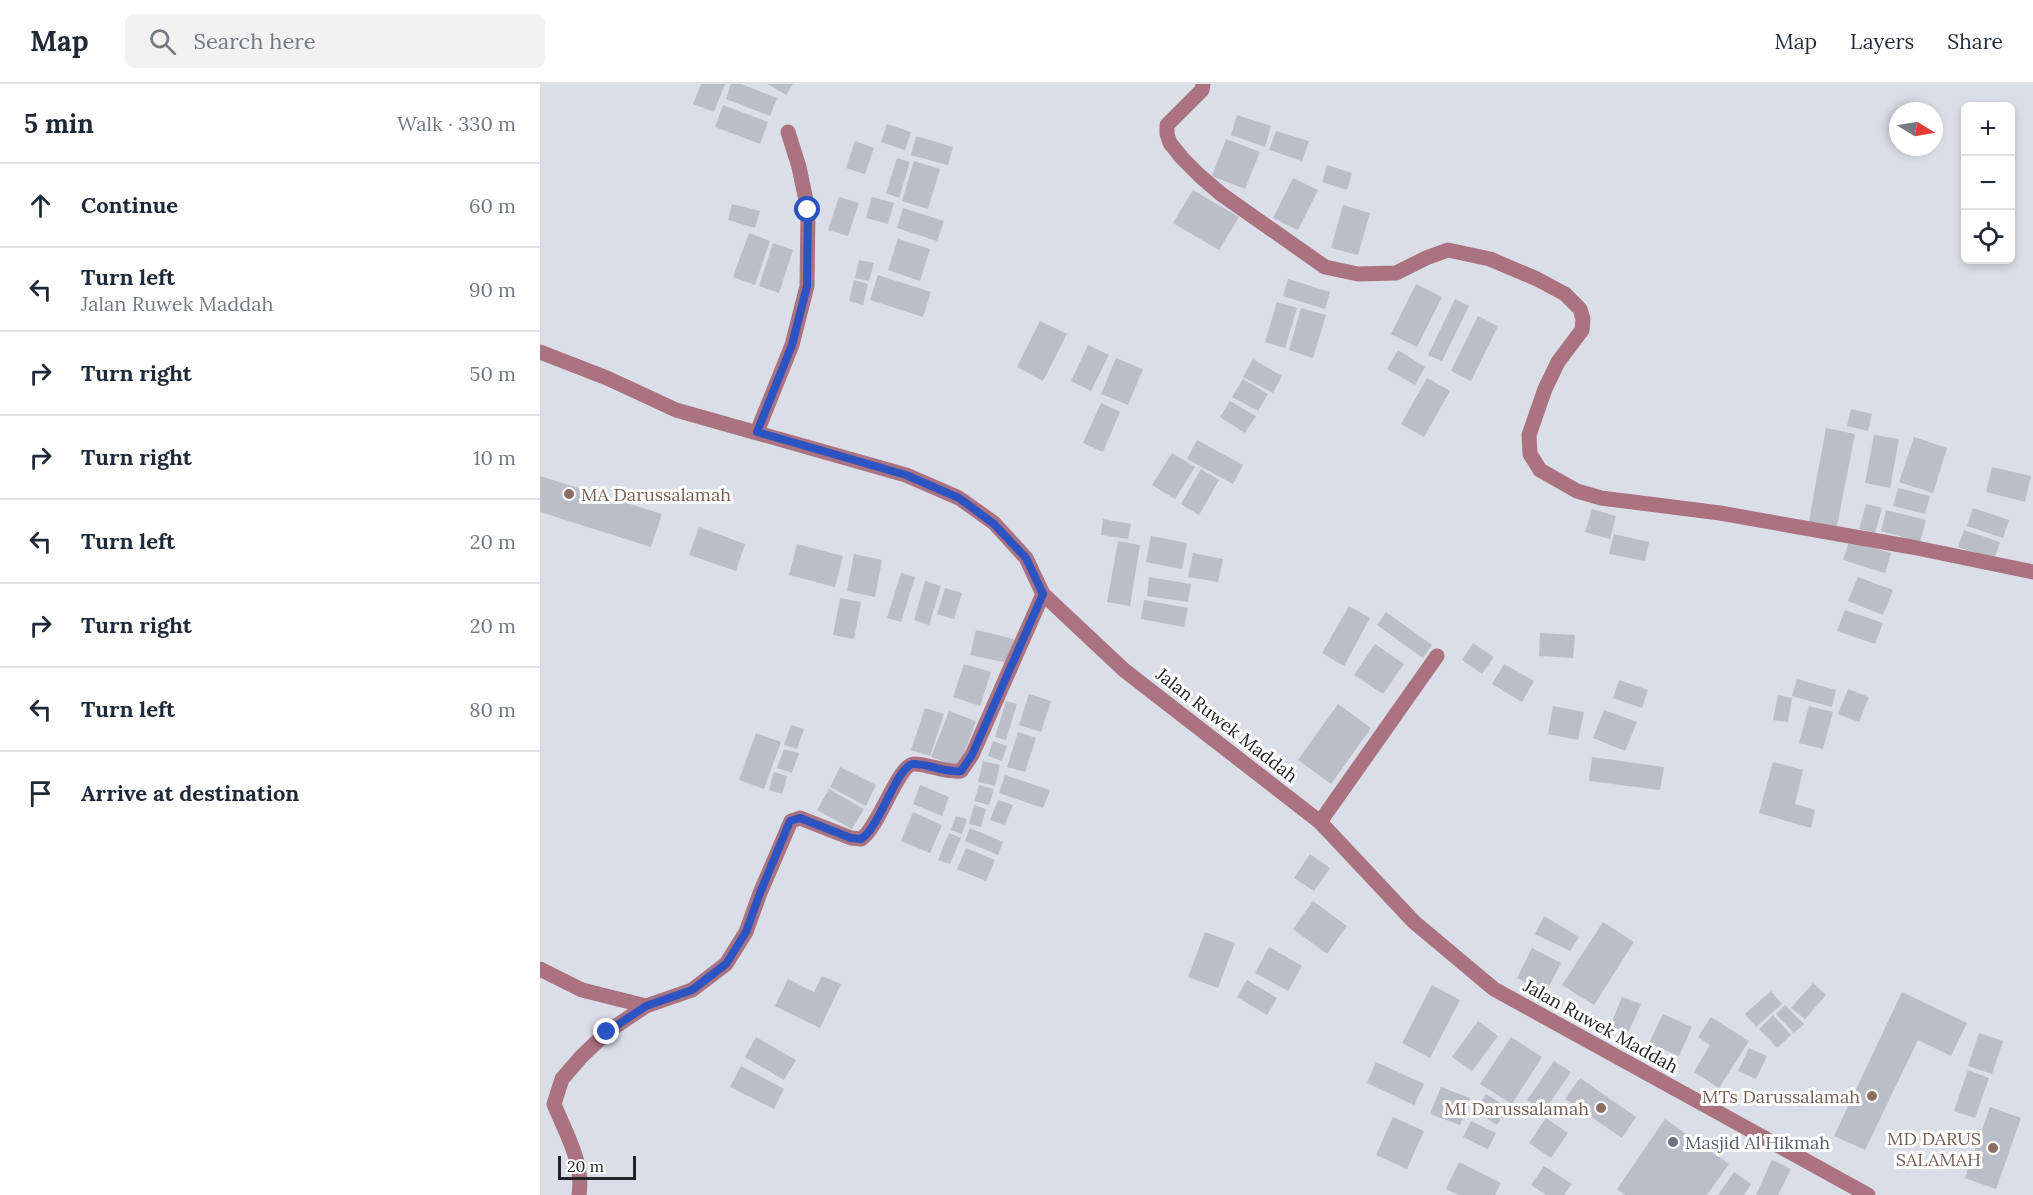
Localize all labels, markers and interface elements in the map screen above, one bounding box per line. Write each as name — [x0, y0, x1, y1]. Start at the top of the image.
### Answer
search box — [125, 14, 545, 68]
text: Map — [30, 23, 89, 59]
icon: search — [146, 25, 179, 58]
text: Search here — [194, 27, 316, 55]
text: Map — [1774, 28, 1817, 55]
text: Layers — [1850, 28, 1914, 55]
text: Share — [1947, 28, 2003, 55]
north arrow — [1889, 102, 1943, 156]
map controls — [1961, 102, 2015, 264]
button: + — [1961, 102, 2015, 156]
text: 5 min — [24, 107, 94, 140]
text: Walk · 330 m — [397, 111, 516, 136]
button: − — [1961, 156, 2015, 210]
icon: ahead — [24, 189, 57, 222]
text: Continue — [81, 191, 178, 219]
text: 60 m — [469, 193, 516, 218]
route start — [794, 196, 820, 222]
button: locate — [1961, 210, 2015, 264]
text: Turn left — [81, 263, 175, 291]
icon: left — [24, 273, 57, 306]
text: 90 m — [469, 277, 516, 302]
text: Jalan Ruwek Maddah — [81, 291, 274, 316]
icon: right — [24, 357, 57, 390]
text: Turn right — [81, 359, 192, 387]
text: 50 m — [470, 361, 516, 386]
icon: right — [24, 441, 57, 474]
text: Turn right — [81, 443, 192, 471]
text: 10 m — [473, 445, 516, 470]
place label: MA Darussalamah — [581, 483, 731, 506]
marker: MA Darussalamah — [562, 487, 576, 501]
icon: left — [24, 525, 57, 558]
text: Turn left — [81, 527, 175, 555]
text: 20 m — [470, 529, 516, 554]
icon: right — [24, 609, 57, 642]
text: Turn right — [81, 611, 192, 639]
text: 20 m — [470, 613, 516, 638]
street label: Jalan Ruwek Maddah — [1151, 662, 1303, 788]
icon: left — [24, 693, 57, 726]
text: Turn left — [81, 695, 175, 723]
text: 80 m — [469, 697, 516, 722]
icon: arrive — [24, 777, 57, 810]
text: Arrive at destination — [81, 779, 299, 807]
street label: Jalan Ruwek Maddah — [1519, 973, 1683, 1078]
route end — [593, 1018, 619, 1044]
place label: MTs Darussalamah — [1702, 1085, 1860, 1108]
marker: MTs Darussalamah — [1865, 1089, 1879, 1103]
place label: MI Darussalamah — [1444, 1097, 1589, 1120]
marker: MI Darussalamah — [1594, 1101, 1608, 1115]
place label: MD DARUS SALAMAH — [1887, 1127, 1981, 1171]
place label: Masjid Al Hikmah — [1685, 1131, 1830, 1154]
marker: Masjid Al Hikmah — [1666, 1135, 1680, 1149]
marker: MD DARUS SALAMAH — [1986, 1141, 2000, 1155]
scale bar — [558, 1153, 636, 1180]
text: 20 m — [567, 1156, 604, 1176]

